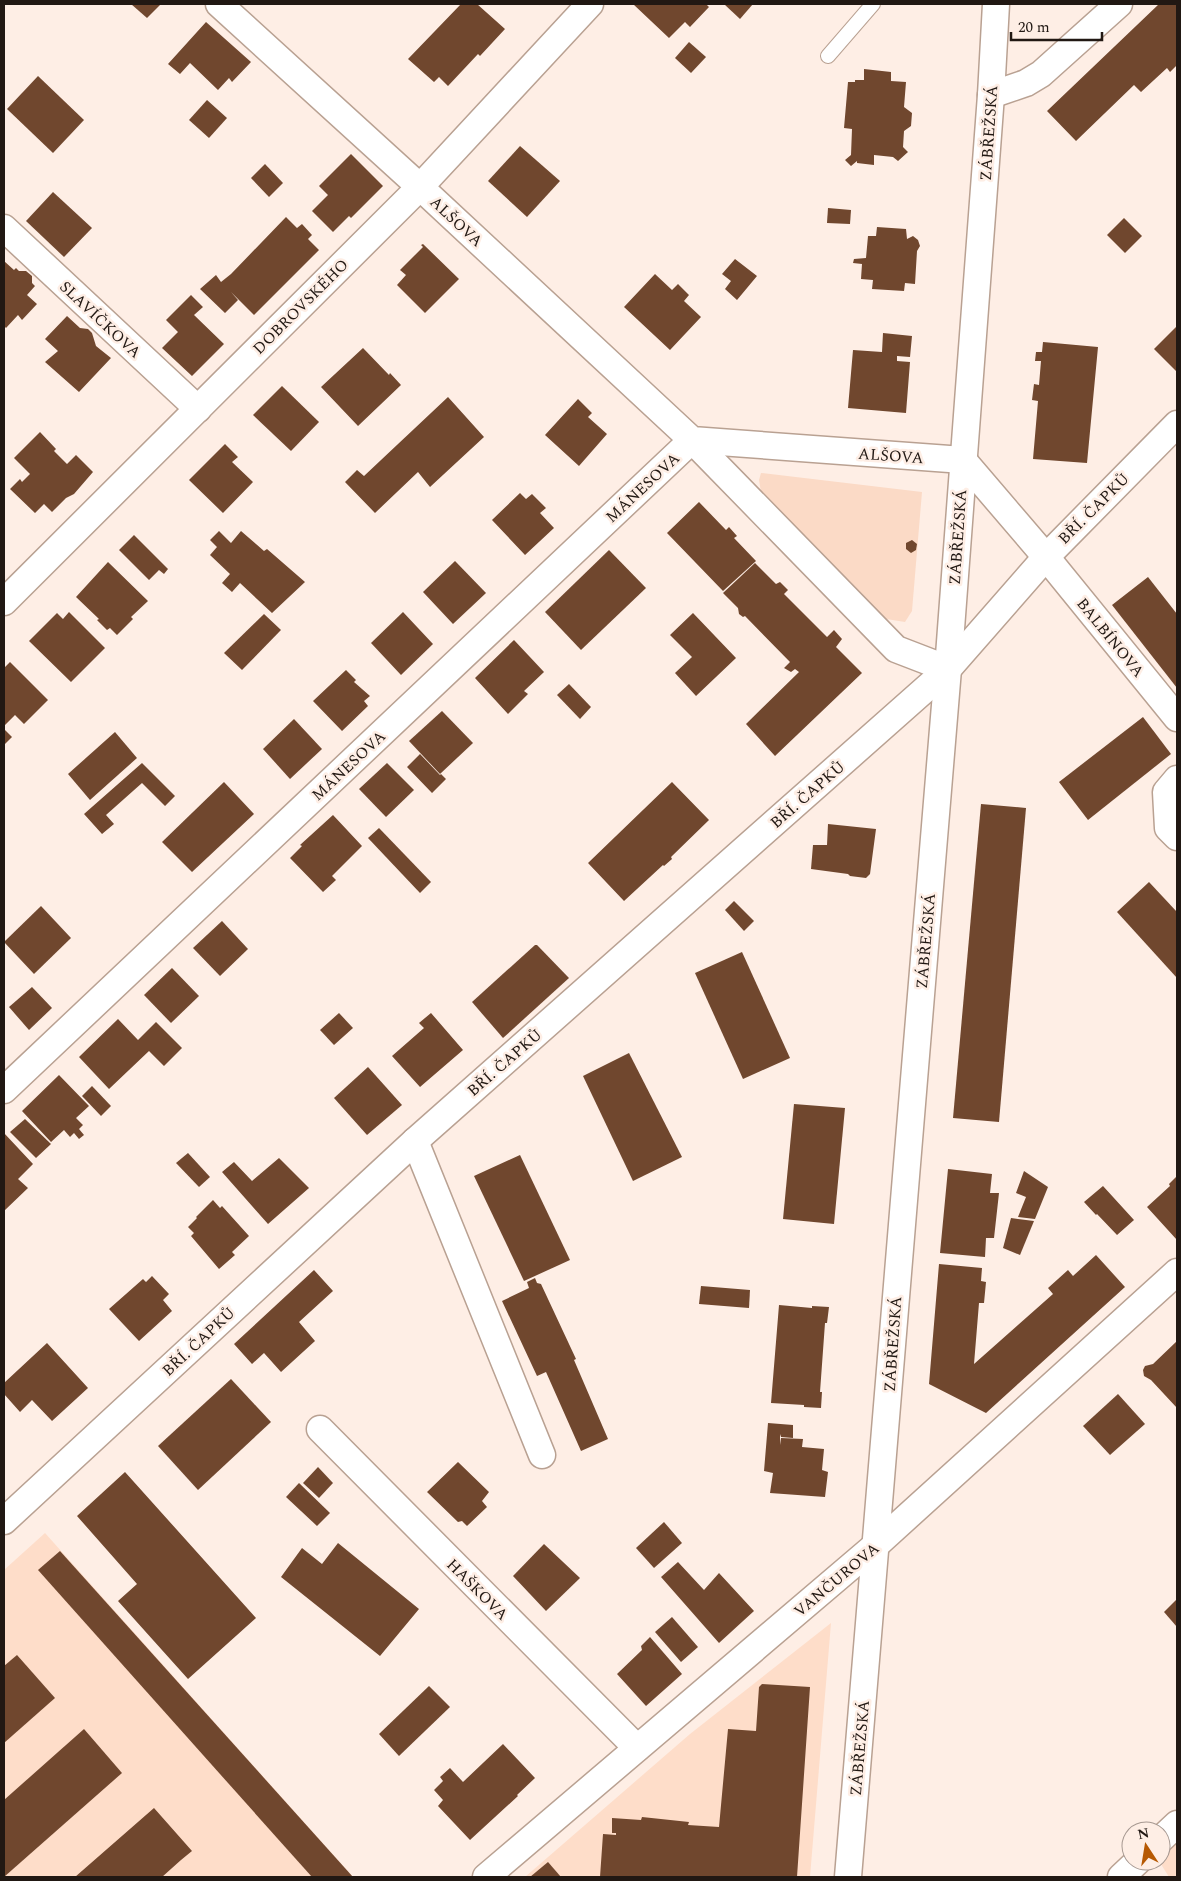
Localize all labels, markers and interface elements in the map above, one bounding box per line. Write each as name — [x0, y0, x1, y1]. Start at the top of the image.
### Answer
scale bar — [1011, 10, 1102, 42]
text: 20 m — [1018, 16, 1050, 39]
street label: ZÁBŘEŽSKÁ — [974, 84, 1004, 182]
street label: ALŠOVA — [424, 191, 488, 253]
street label: DOBROVSKÉHO — [247, 253, 354, 360]
street label: SLAVÍČKOVA — [54, 275, 147, 364]
street label: ALŠOVA — [857, 442, 924, 470]
street label: MÁNESOVA — [600, 447, 685, 529]
street label: BŘÍ. ČAPKŮ — [1052, 467, 1135, 550]
street label: ZÁBŘEŽSKÁ — [943, 488, 973, 586]
street label: BALBÍNOVA — [1070, 592, 1150, 683]
street label: MÁNESOVA — [306, 725, 391, 807]
street label: BŘÍ. ČAPKŮ — [765, 755, 851, 834]
street label: ZÁBŘEŽSKÁ — [910, 892, 942, 990]
street label: BŘÍ. ČAPKŮ — [462, 1023, 548, 1102]
street label: ZÁBŘEŽSKÁ — [878, 1295, 908, 1393]
street label: BŘÍ. ČAPKŮ — [157, 1301, 241, 1382]
street label: VANČUROVA — [789, 1537, 885, 1623]
street label: HAŠKOVA — [441, 1553, 514, 1626]
street label: ZÁBŘEŽSKÁ — [844, 1699, 876, 1797]
north arrow — [1121, 1821, 1171, 1871]
text: N — [1136, 1822, 1151, 1845]

